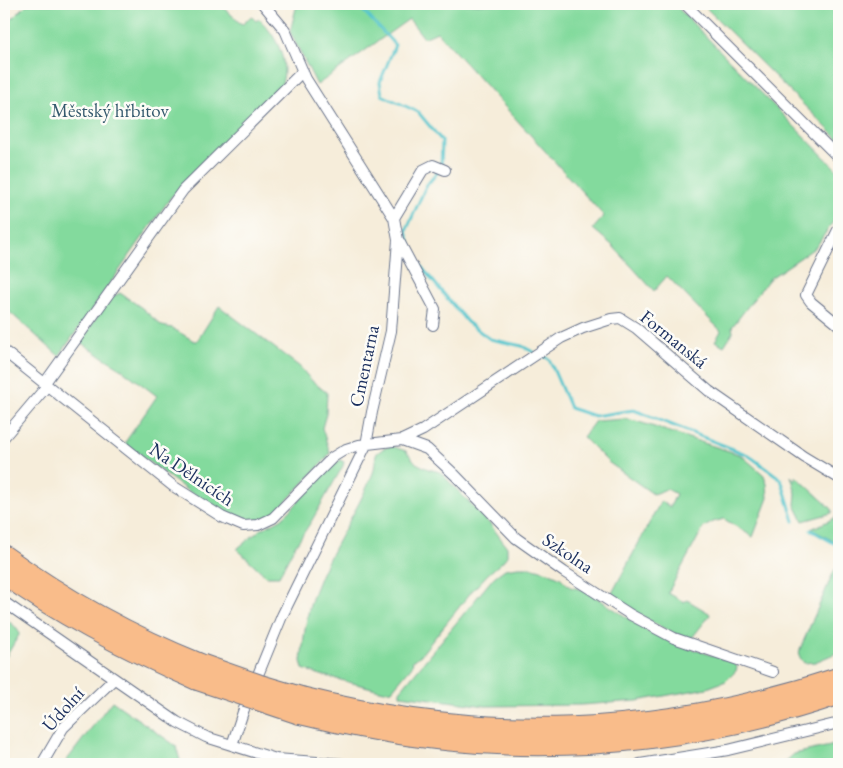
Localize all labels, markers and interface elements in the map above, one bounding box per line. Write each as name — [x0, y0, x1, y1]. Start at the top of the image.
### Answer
park label: Městský hřbitov — [51, 98, 169, 123]
street label: Formanská — [635, 304, 713, 374]
street label: Cmentarna — [343, 322, 385, 409]
street label: Na Dělnicích — [145, 436, 240, 512]
street label: Szkolna — [538, 527, 599, 579]
street label: Údolní — [36, 681, 90, 737]

